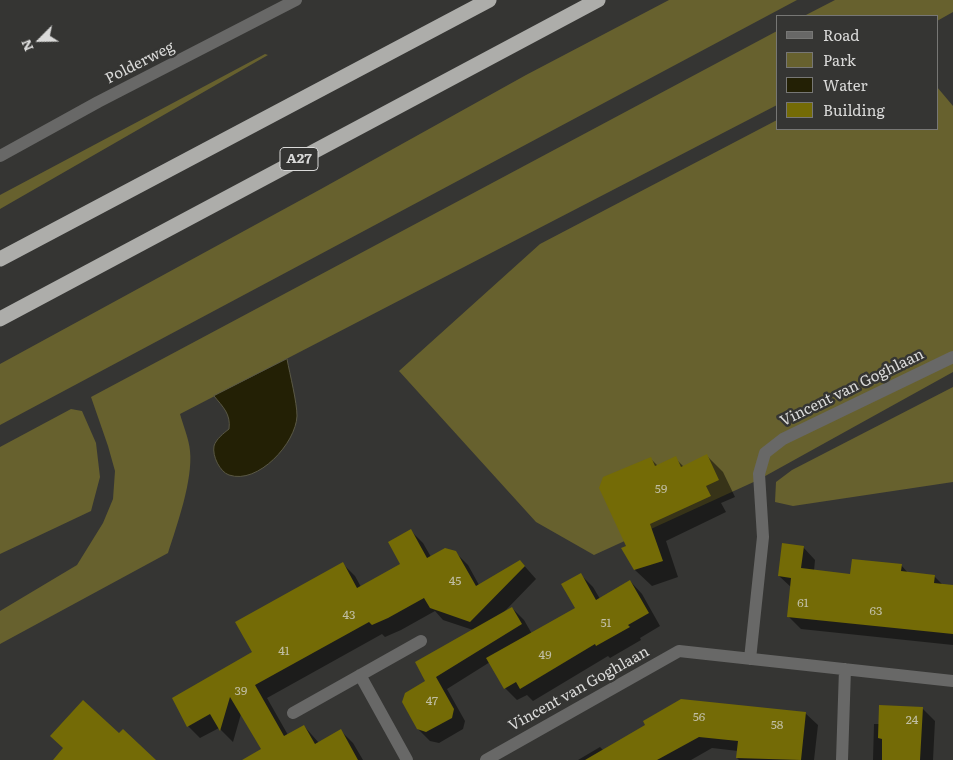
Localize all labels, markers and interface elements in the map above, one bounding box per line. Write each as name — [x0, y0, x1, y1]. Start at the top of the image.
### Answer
north arrow — [15, 15, 65, 65]
legend — [776, 15, 938, 130]
text: Road — [823, 23, 859, 46]
text: N — [15, 37, 38, 55]
street label: Polderweg — [102, 38, 178, 88]
text: Park — [823, 48, 856, 71]
text: Water — [823, 73, 868, 96]
text: Building — [823, 98, 885, 121]
road number: A27 — [280, 148, 318, 170]
street label: Vincent van Goghlaan — [777, 345, 927, 431]
house number: 59 — [655, 482, 667, 496]
house number: 45 — [449, 574, 461, 588]
house number: 61 — [797, 596, 809, 610]
house number: 63 — [870, 604, 882, 618]
house number: 43 — [342, 608, 356, 622]
house number: 51 — [601, 616, 611, 630]
street label: Vincent van Goghlaan — [506, 643, 652, 735]
house number: 41 — [278, 644, 290, 658]
house number: 49 — [539, 648, 551, 662]
house number: 39 — [235, 684, 247, 698]
house number: 47 — [426, 694, 438, 708]
house number: 56 — [693, 710, 705, 724]
house number: 24 — [906, 713, 918, 727]
house number: 58 — [771, 718, 783, 732]

